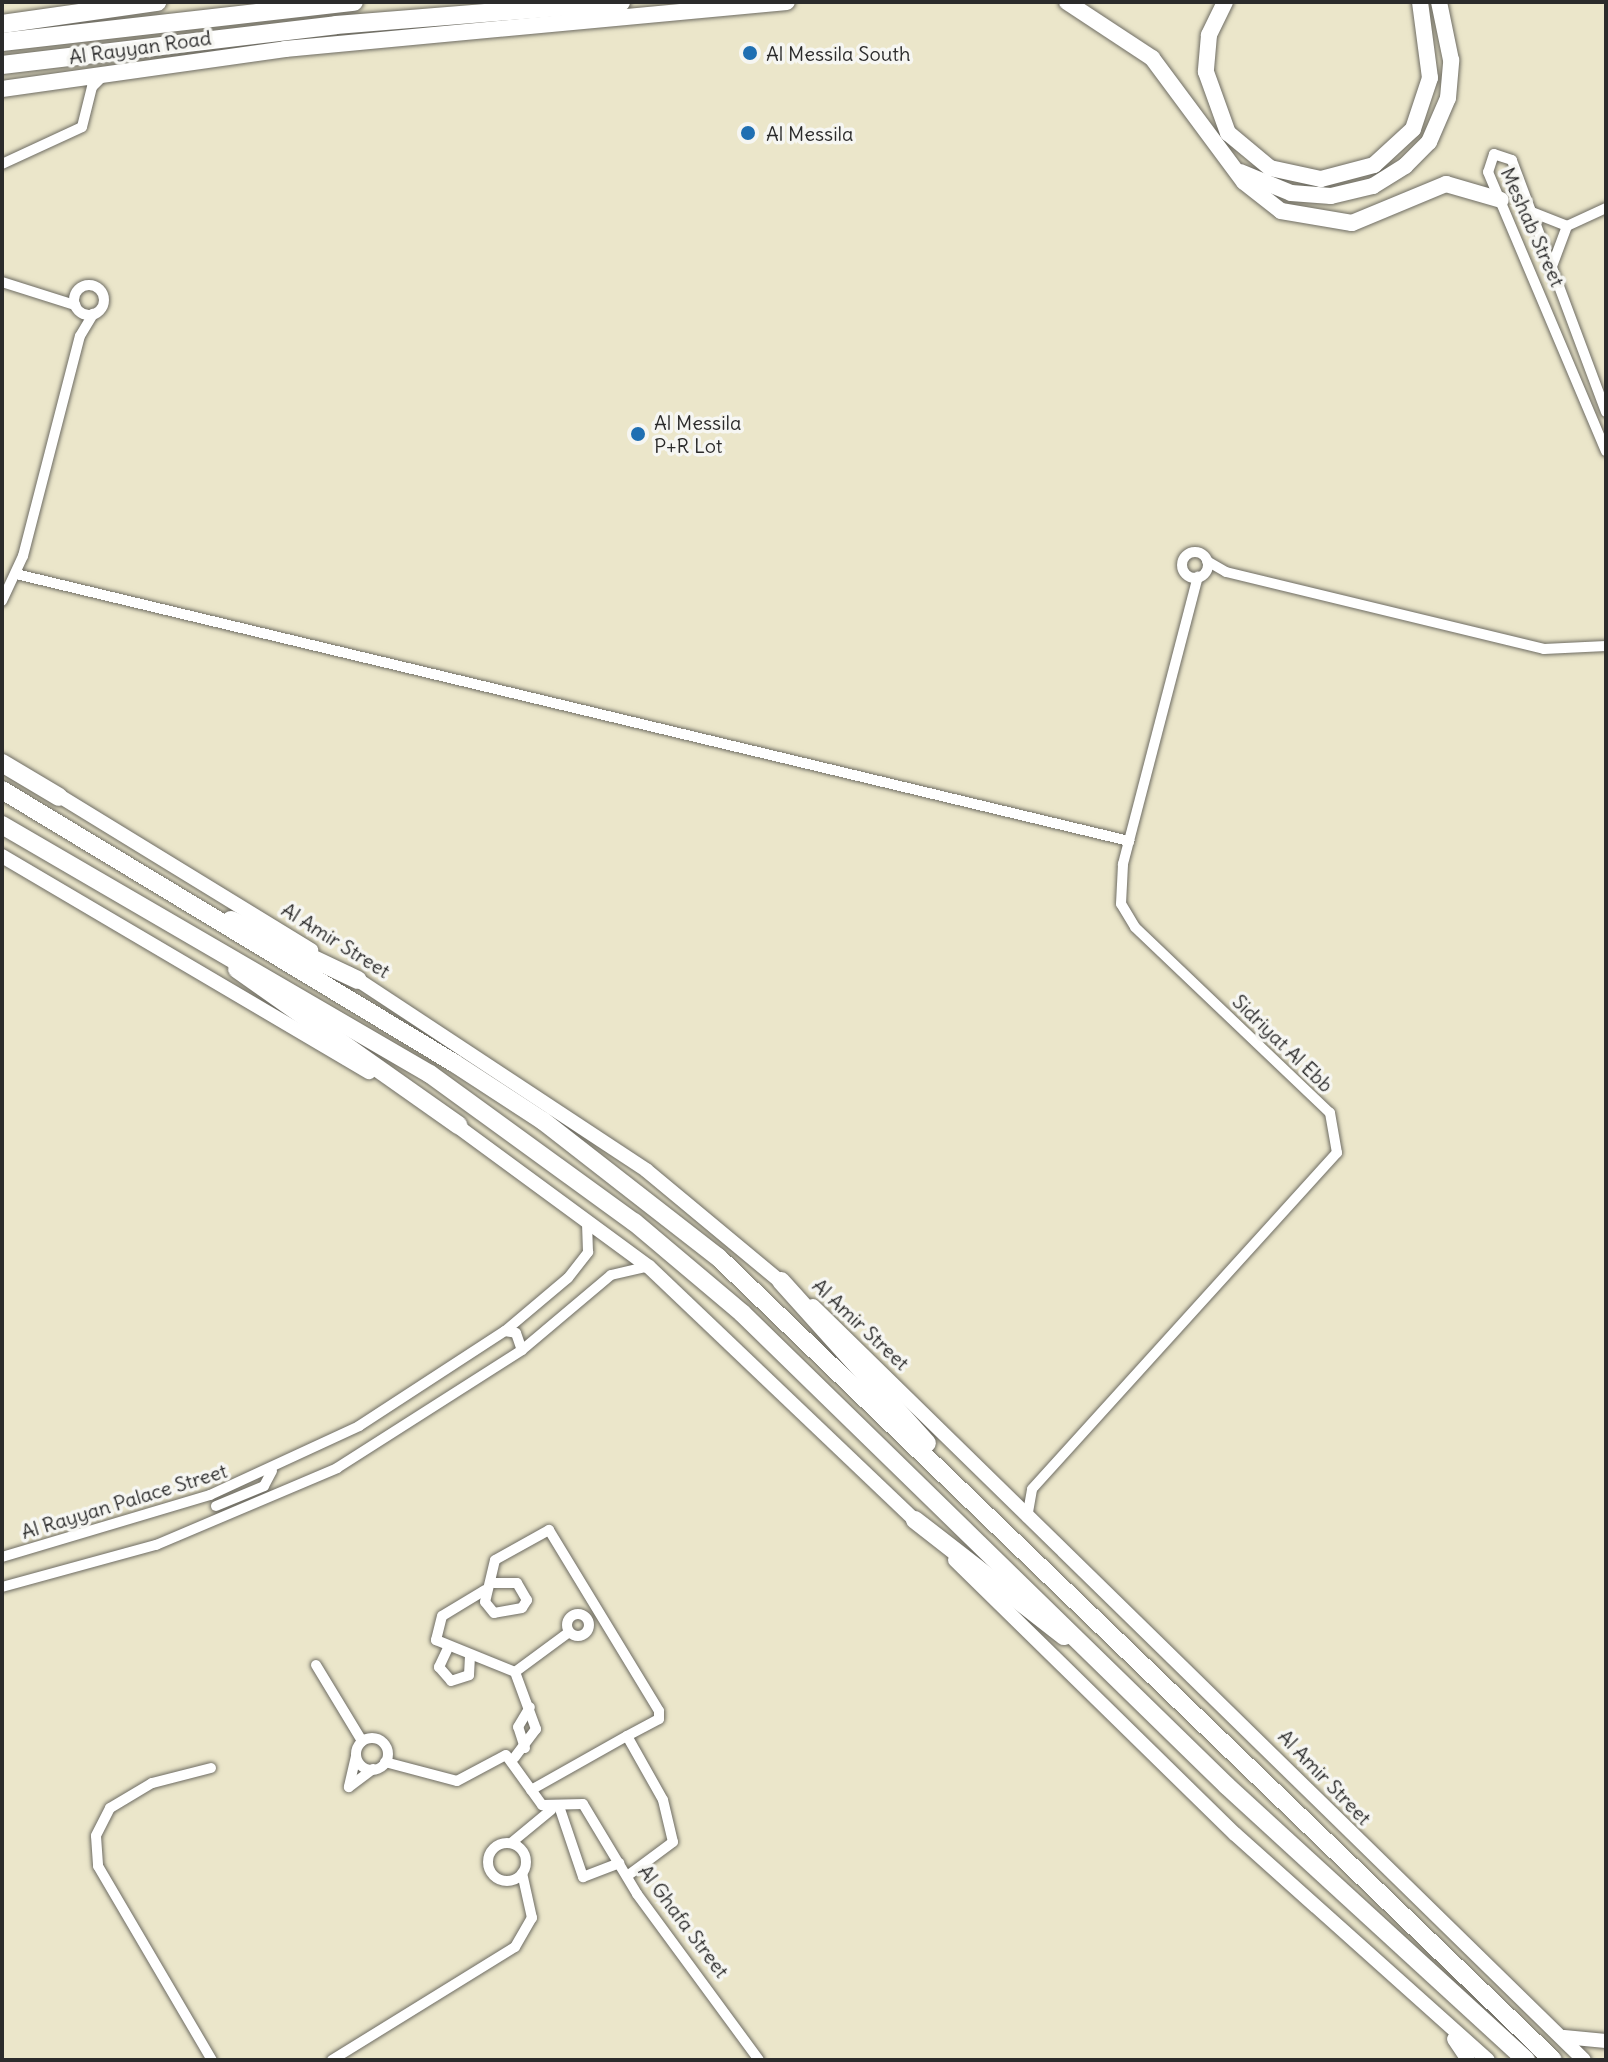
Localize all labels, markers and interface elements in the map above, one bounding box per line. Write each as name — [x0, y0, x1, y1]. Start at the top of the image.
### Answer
street label: Al Rayyan Road — [67, 25, 213, 69]
place label: Al Messila South — [766, 41, 911, 65]
marker: Al Messila South — [741, 44, 759, 62]
place label: Al Messila — [766, 121, 854, 145]
marker: Al Messila — [737, 122, 759, 144]
street label: Meshab Street — [1496, 164, 1570, 290]
place label: Al Messila P+R Lot — [654, 410, 742, 457]
marker: Al Messila P+R Lot — [629, 425, 647, 443]
street label: Al Amir Street — [277, 897, 395, 983]
street label: Sidriyat Al Ebb — [1228, 989, 1338, 1097]
street label: Al Amir Street — [808, 1273, 914, 1375]
street label: Al Rayyan Palace Street — [18, 1458, 230, 1544]
street label: Al Amir Street — [1274, 1724, 1376, 1830]
street label: Al Ghafa Street — [634, 1860, 734, 1982]

